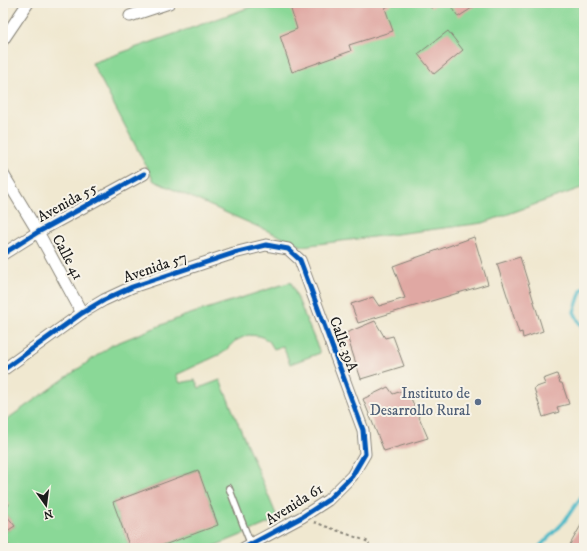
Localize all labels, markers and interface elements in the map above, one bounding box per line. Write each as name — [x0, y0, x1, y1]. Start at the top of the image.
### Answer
street label: Avenida 55 — [34, 178, 101, 227]
street label: Calle 41 — [48, 231, 87, 283]
street label: Avenida 57 — [121, 248, 190, 287]
street label: Calle 39A — [325, 314, 362, 375]
place label: Instituto de Desarrollo Rural — [370, 384, 470, 420]
marker: Instituto de Desarrollo Rural — [473, 397, 483, 407]
street label: Avenida 61 — [262, 479, 326, 529]
north arrow — [26, 485, 66, 525]
text: N — [42, 506, 54, 522]

